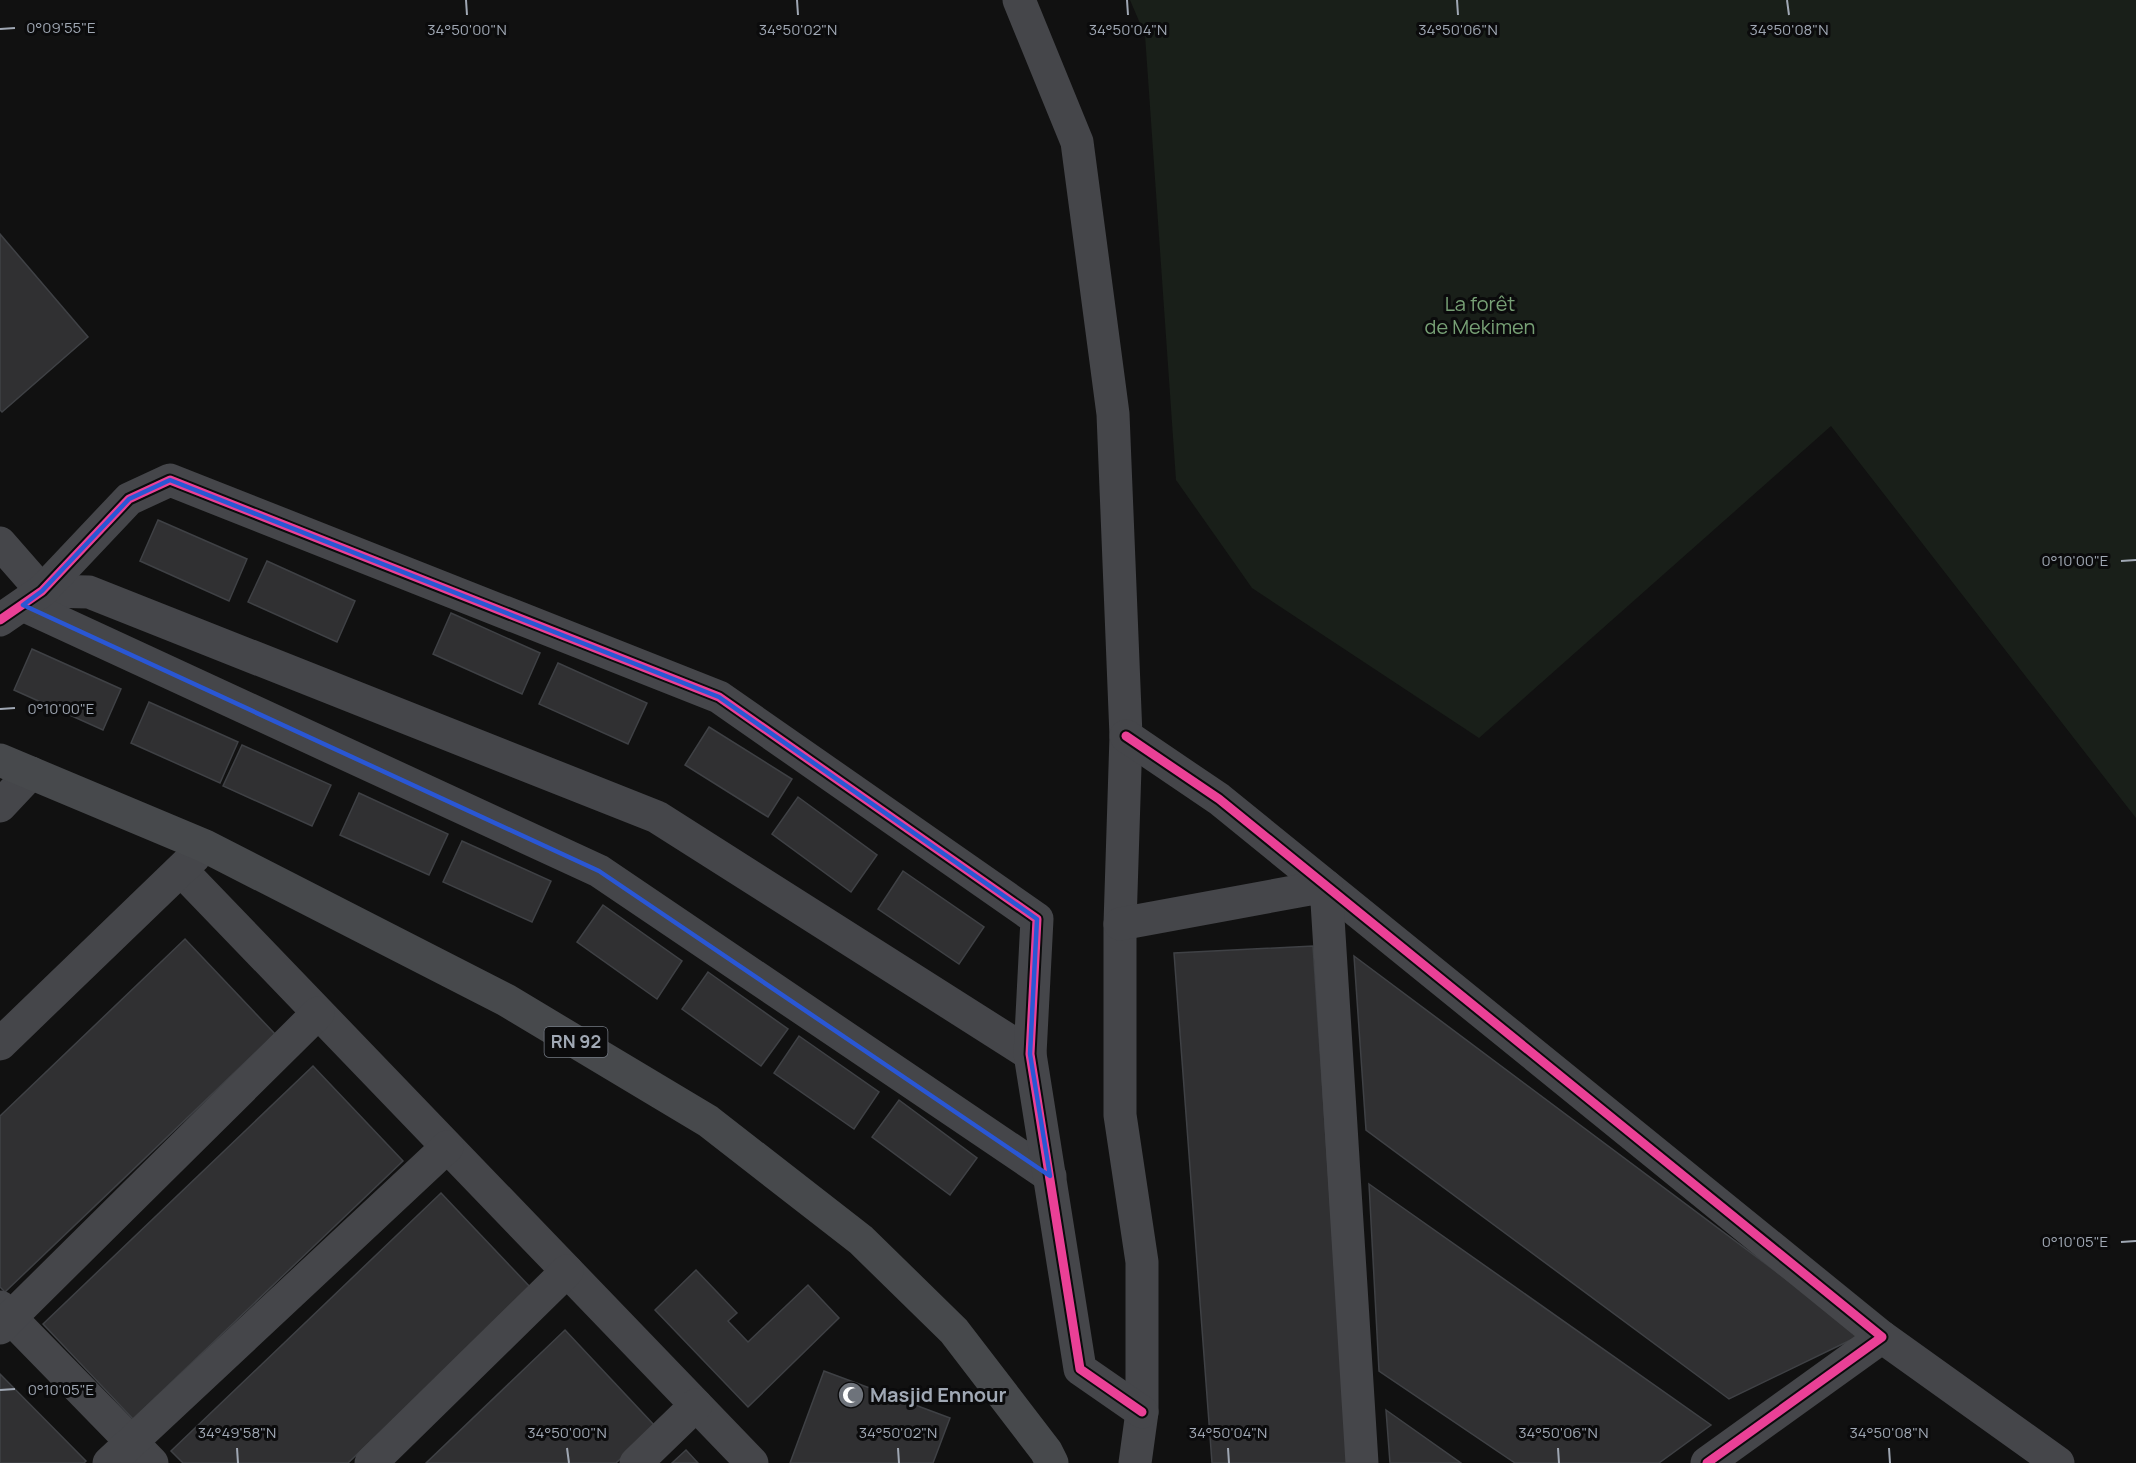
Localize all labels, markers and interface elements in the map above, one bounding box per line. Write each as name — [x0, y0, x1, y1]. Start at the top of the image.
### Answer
text: 0°09'55"E — [26, 17, 96, 38]
text: 34°50'00"N — [427, 19, 507, 40]
text: 34°50'02"N — [759, 19, 837, 40]
text: 34°50'04"N — [1089, 19, 1167, 40]
text: 34°50'06"N — [1418, 19, 1498, 40]
text: 34°50'08"N — [1750, 19, 1828, 40]
park label: La forêt de Mekimen — [1425, 290, 1535, 340]
text: 0°10'00"E — [2042, 550, 2108, 571]
text: 0°10'00"E — [28, 698, 94, 719]
road number: RN 92 — [544, 1027, 608, 1057]
text: 0°10'05"E — [2042, 1231, 2108, 1252]
text: 0°10'05"E — [28, 1379, 94, 1400]
mosque icon: Masjid Ennour — [836, 1380, 866, 1410]
place label: Masjid Ennour — [870, 1381, 1007, 1408]
text: 34°49'58"N — [198, 1422, 276, 1443]
text: 34°50'00"N — [527, 1422, 607, 1443]
text: 34°50'02"N — [859, 1422, 937, 1443]
text: 34°50'04"N — [1189, 1422, 1267, 1443]
text: 34°50'06"N — [1518, 1422, 1598, 1443]
text: 34°50'08"N — [1850, 1422, 1928, 1443]

